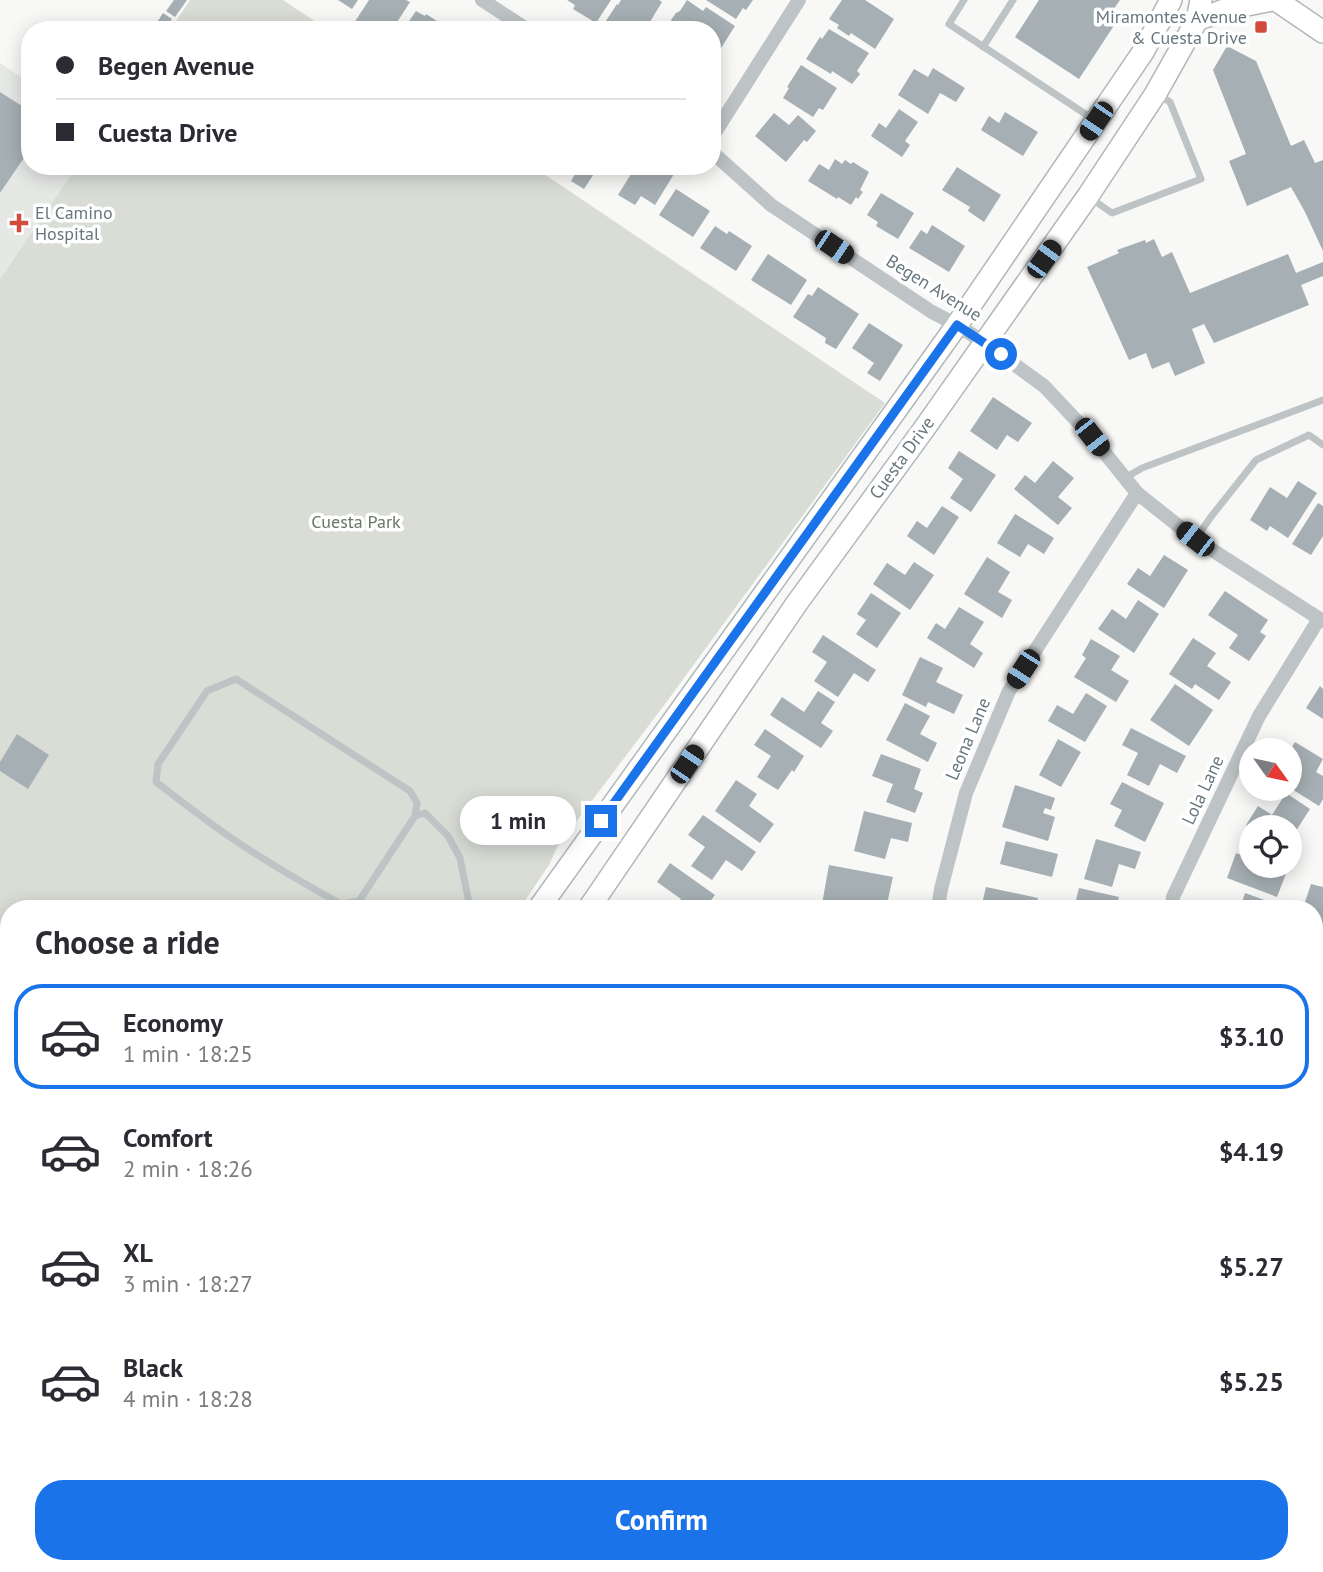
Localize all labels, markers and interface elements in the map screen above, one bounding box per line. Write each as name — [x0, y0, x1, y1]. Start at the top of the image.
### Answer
place label: Miramontes Avenue & Cuesta Drive — [1096, 5, 1247, 49]
marker: Miramontes Avenue & Cuesta Drive — [1253, 19, 1269, 35]
text: Begen Avenue — [98, 49, 254, 82]
car — [1076, 98, 1117, 144]
text: Cuesta Drive — [98, 116, 237, 149]
place label: El Camino Hospital — [35, 201, 113, 245]
marker: El Camino Hospital — [9, 213, 29, 233]
car — [811, 227, 858, 267]
car — [1024, 236, 1065, 282]
street label: Begen Avenue — [882, 249, 986, 326]
route start — [985, 338, 1017, 370]
street label: Cuesta Drive — [864, 412, 939, 504]
car — [1071, 414, 1114, 460]
park label: Cuesta Park — [311, 510, 401, 533]
car — [1172, 518, 1219, 560]
car — [1003, 646, 1044, 692]
street label: Leona Lane — [940, 694, 995, 783]
north arrow — [1239, 738, 1302, 802]
map controls — [1239, 738, 1302, 878]
car — [667, 741, 708, 787]
street label: Lola Lane — [1177, 752, 1229, 828]
callout: 1 min — [461, 796, 576, 846]
route end — [585, 805, 617, 837]
text: 1 min — [490, 806, 546, 835]
button: locate — [1239, 815, 1302, 878]
text: Choose a ride — [35, 921, 220, 963]
icon: car — [39, 1005, 102, 1068]
text: Economy — [123, 1006, 223, 1039]
text: $3.10 — [1219, 1020, 1284, 1053]
text: 1 min · 18:25 — [123, 1039, 253, 1068]
icon: car — [39, 1120, 102, 1183]
text: Comfort — [123, 1121, 213, 1154]
text: $4.19 — [1219, 1135, 1284, 1168]
text: 2 min · 18:26 — [123, 1154, 253, 1183]
icon: car — [39, 1235, 102, 1298]
text: XL — [123, 1236, 153, 1269]
text: $5.27 — [1219, 1250, 1284, 1283]
text: 3 min · 18:27 — [123, 1269, 253, 1298]
icon: car — [39, 1350, 102, 1413]
text: Black — [123, 1351, 183, 1384]
text: $5.25 — [1219, 1365, 1284, 1398]
text: 4 min · 18:28 — [123, 1384, 253, 1413]
button: Confirm — [35, 1480, 1288, 1560]

